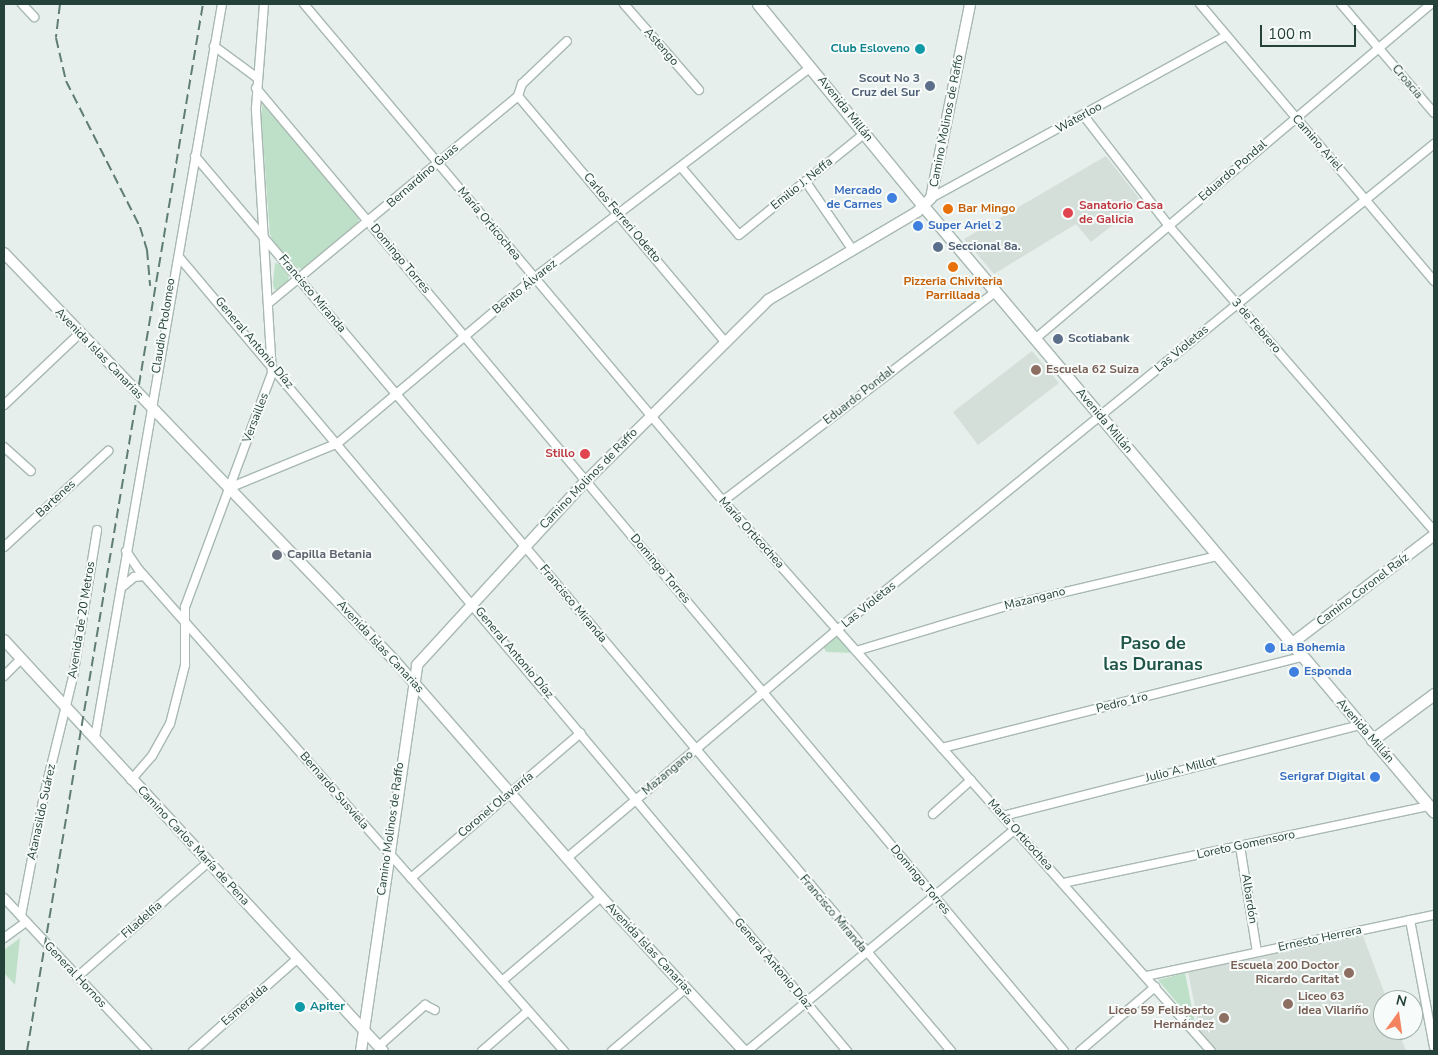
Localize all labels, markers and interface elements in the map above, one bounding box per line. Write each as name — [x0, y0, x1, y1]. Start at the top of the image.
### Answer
scale bar — [1263, 15, 1359, 47]
text: 100 m — [1268, 24, 1312, 44]
street label: Astengo — [641, 25, 681, 69]
place label: Club Esloveno — [830, 42, 910, 56]
marker: Club Esloveno — [914, 43, 926, 55]
street label: Camino Molinos de Raffo — [927, 54, 967, 188]
street label: Croacia — [1389, 62, 1425, 102]
place label: Scout No 3 Cruz del Sur — [851, 72, 920, 100]
street label: Avenida Millán — [814, 73, 876, 145]
marker: Scout No 3 Cruz del Sur — [924, 80, 936, 92]
street label: Waterloo — [1053, 99, 1105, 137]
street label: Camino Ariel — [1289, 112, 1345, 174]
street label: Eduardo Pondal — [1196, 137, 1270, 205]
street label: Bernardino Guas — [384, 141, 462, 211]
street label: Emilio J. Neffa — [768, 155, 836, 213]
street label: Carlos Ferreri Odetto — [580, 170, 664, 266]
street label: María Orticochea — [454, 184, 524, 264]
place label: Mercado de Carnes — [826, 184, 882, 212]
marker: Mercado de Carnes — [886, 192, 898, 204]
place label: Sanatorio Casa de Galicia — [1079, 199, 1163, 227]
place label: Bar Mingo — [958, 202, 1015, 216]
marker: Bar Mingo — [942, 203, 954, 215]
marker: Sanatorio Casa de Galicia — [1061, 206, 1075, 220]
place label: Super Ariel 2 — [928, 219, 1002, 233]
marker: Super Ariel 2 — [912, 220, 924, 232]
street label: Domingo Torres — [367, 221, 433, 297]
place label: Seccional 8a. — [948, 240, 1021, 254]
marker: Seccional 8a. — [932, 241, 944, 253]
street label: Francisco Miranda — [275, 252, 349, 336]
street label: Benito Álvarez — [490, 257, 560, 317]
marker: Pizzeria Chiviteria Parrillada — [947, 261, 959, 273]
place label: Pizzeria Chiviteria Parrillada — [903, 275, 1003, 303]
street label: Claudio Ptolomeo — [149, 277, 179, 375]
street label: General Antonio Díaz — [212, 294, 296, 392]
street label: 3 de Febrero — [1228, 296, 1284, 356]
street label: Avenida Islas Canarias — [52, 305, 146, 403]
street label: Las Violetas — [1152, 322, 1212, 376]
place label: Scotiabank — [1068, 332, 1129, 346]
marker: Scotiabank — [1052, 333, 1064, 345]
place label: Escuela 62 Suiza — [1046, 363, 1139, 377]
street label: Eduardo Pondal — [821, 364, 897, 428]
marker: Escuela 62 Suiza — [1030, 364, 1042, 376]
street label: Avenida Millán — [1073, 386, 1135, 456]
street label: Versailles — [240, 391, 272, 445]
street label: Camino Molinos de Raffo — [537, 426, 641, 532]
place label: Stillo — [545, 447, 575, 461]
marker: Stillo — [579, 448, 591, 460]
street label: Bartenes — [33, 477, 79, 521]
street label: María Orticochea — [715, 494, 787, 572]
street label: Domingo Torres — [627, 531, 693, 607]
place label: Capilla Betania — [287, 548, 372, 562]
marker: Capilla Betania — [271, 549, 283, 561]
street label: Camino Coronel Raíz — [1314, 551, 1412, 629]
street label: Avenida de 20 Metros — [66, 560, 98, 680]
street label: Francisco Miranda — [536, 562, 610, 646]
street label: Las Violetas — [839, 579, 899, 631]
street label: Mazangano — [1003, 584, 1067, 614]
street label: Avenida Islas Canarias — [333, 598, 427, 696]
street label: General Antonio Díaz — [472, 604, 556, 702]
district label: Paso de las Duranas — [1103, 633, 1203, 676]
place label: La Bohemia — [1280, 641, 1345, 655]
marker: La Bohemia — [1264, 642, 1276, 654]
place label: Esponda — [1304, 665, 1352, 679]
marker: Esponda — [1288, 666, 1300, 678]
street label: Pedro 1ro — [1095, 690, 1149, 716]
street label: Avenida Millán — [1333, 696, 1397, 766]
street label: Mazangano — [640, 748, 696, 798]
street label: Bernardo Susviela — [296, 749, 372, 833]
street label: Julio A. Millot — [1144, 754, 1218, 786]
street label: Camino Molinos de Raffo — [375, 761, 407, 897]
street label: Atanasildo Suárez — [25, 763, 59, 861]
street label: Coronel Olavarría — [455, 769, 537, 841]
place label: Serigraf Digital — [1280, 770, 1365, 784]
marker: Serigraf Digital — [1369, 771, 1381, 783]
street label: Camino Carlos María de Pena — [134, 783, 252, 909]
street label: María Orticochea — [984, 796, 1056, 874]
street label: Loreto Gomensoro — [1196, 828, 1296, 862]
street label: Domingo Torres — [887, 842, 953, 918]
street label: Francisco Miranda — [796, 872, 870, 956]
street label: Albardón — [1238, 873, 1260, 925]
street label: Filadelfia — [119, 898, 165, 942]
street label: Avenida Islas Canarias — [602, 900, 696, 998]
street label: General Antonio Díaz — [731, 915, 815, 1013]
street label: Ernesto Herrera — [1277, 923, 1363, 955]
street label: General Hornos — [41, 939, 109, 1011]
place label: Escuela 200 Doctor Ricardo Caritat — [1231, 959, 1339, 987]
marker: Escuela 200 Doctor Ricardo Caritat — [1343, 967, 1355, 979]
street label: Esmeralda — [219, 981, 271, 1029]
place label: Liceo 63 Idea Vilariño — [1298, 990, 1369, 1018]
north arrow — [1373, 990, 1423, 1040]
text: N — [1394, 990, 1409, 1011]
marker: Liceo 63 Idea Vilariño — [1282, 998, 1294, 1010]
place label: Apiter — [310, 1000, 345, 1014]
marker: Apiter — [294, 1001, 306, 1013]
place label: Liceo 59 Felisberto Hernández — [1108, 1004, 1214, 1032]
marker: Liceo 59 Felisberto Hernández — [1218, 1012, 1230, 1024]

